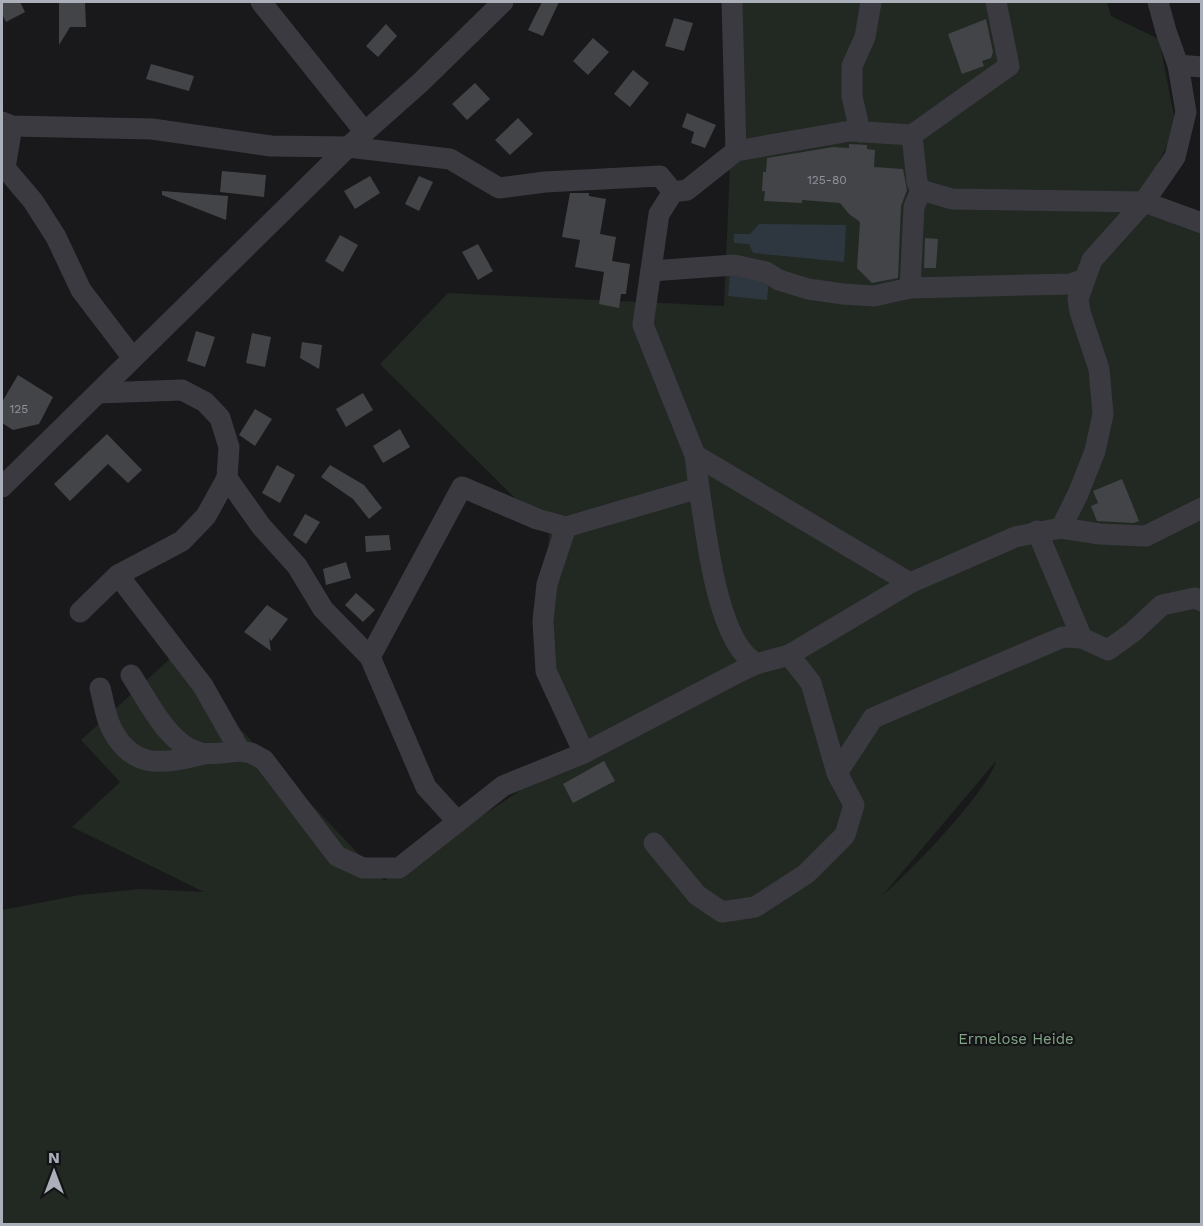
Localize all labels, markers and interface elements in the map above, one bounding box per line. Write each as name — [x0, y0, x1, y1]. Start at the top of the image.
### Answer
house number: 125-80 — [807, 173, 847, 187]
house number: 125 — [10, 402, 28, 416]
park label: Ermelose Heide — [958, 1030, 1074, 1048]
north arrow — [24, 1142, 84, 1202]
text: N — [48, 1148, 60, 1167]

